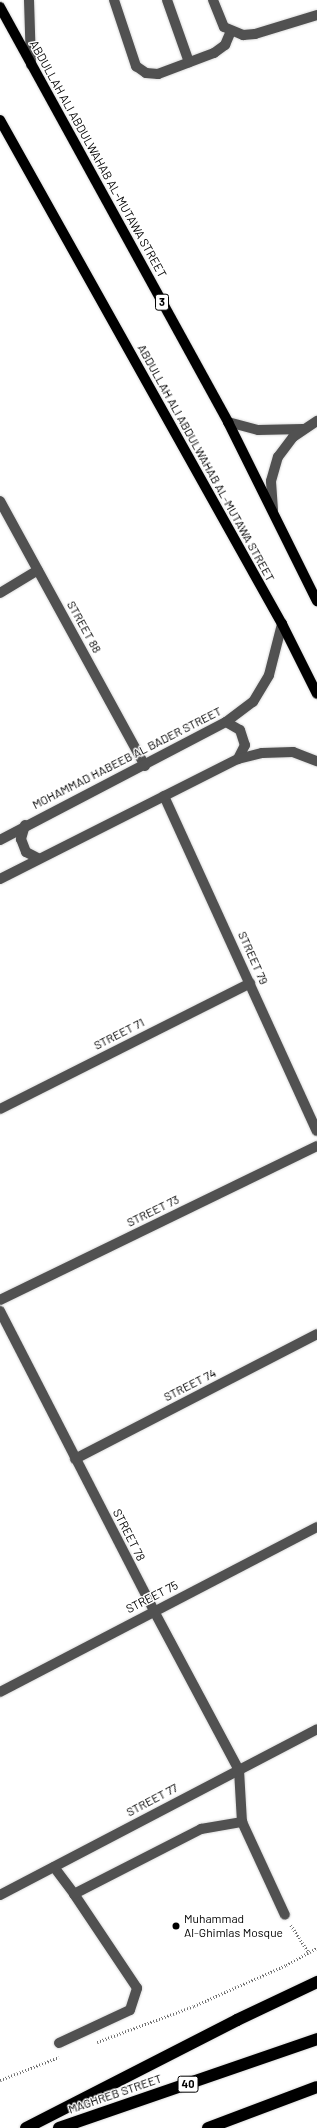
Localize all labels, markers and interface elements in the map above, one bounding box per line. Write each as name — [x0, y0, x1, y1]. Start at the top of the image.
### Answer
street label: ABDULLAH ALI ABDULWAHAB AL-MUTAWA STREET — [26, 38, 170, 280]
road number: 3 — [155, 293, 169, 311]
street label: ABDULLAH ALI ABDULWAHAB AL-MUTAWA STREET — [134, 342, 278, 584]
street label: STREET 88 — [64, 599, 104, 655]
street label: MOHAMMAD HABEEB AL BADER STREET — [30, 704, 224, 812]
street label: STREET 79 — [235, 929, 271, 987]
street label: STREET 71 — [91, 1015, 147, 1053]
street label: STREET 73 — [124, 1192, 182, 1230]
street label: STREET 74 — [161, 1366, 219, 1404]
street label: STREET 78 — [110, 1507, 148, 1563]
street label: STREET 75 — [124, 1578, 180, 1616]
street label: STREET 77 — [124, 1780, 180, 1820]
place label: Muhammad Al-Ghimlas Mosque — [184, 1912, 283, 1940]
marker: Muhammad Al-Ghimlas Mosque — [171, 1921, 181, 1931]
street label: MAGHREB STREET — [66, 2071, 164, 2117]
road number: 40 — [177, 2075, 199, 2093]

